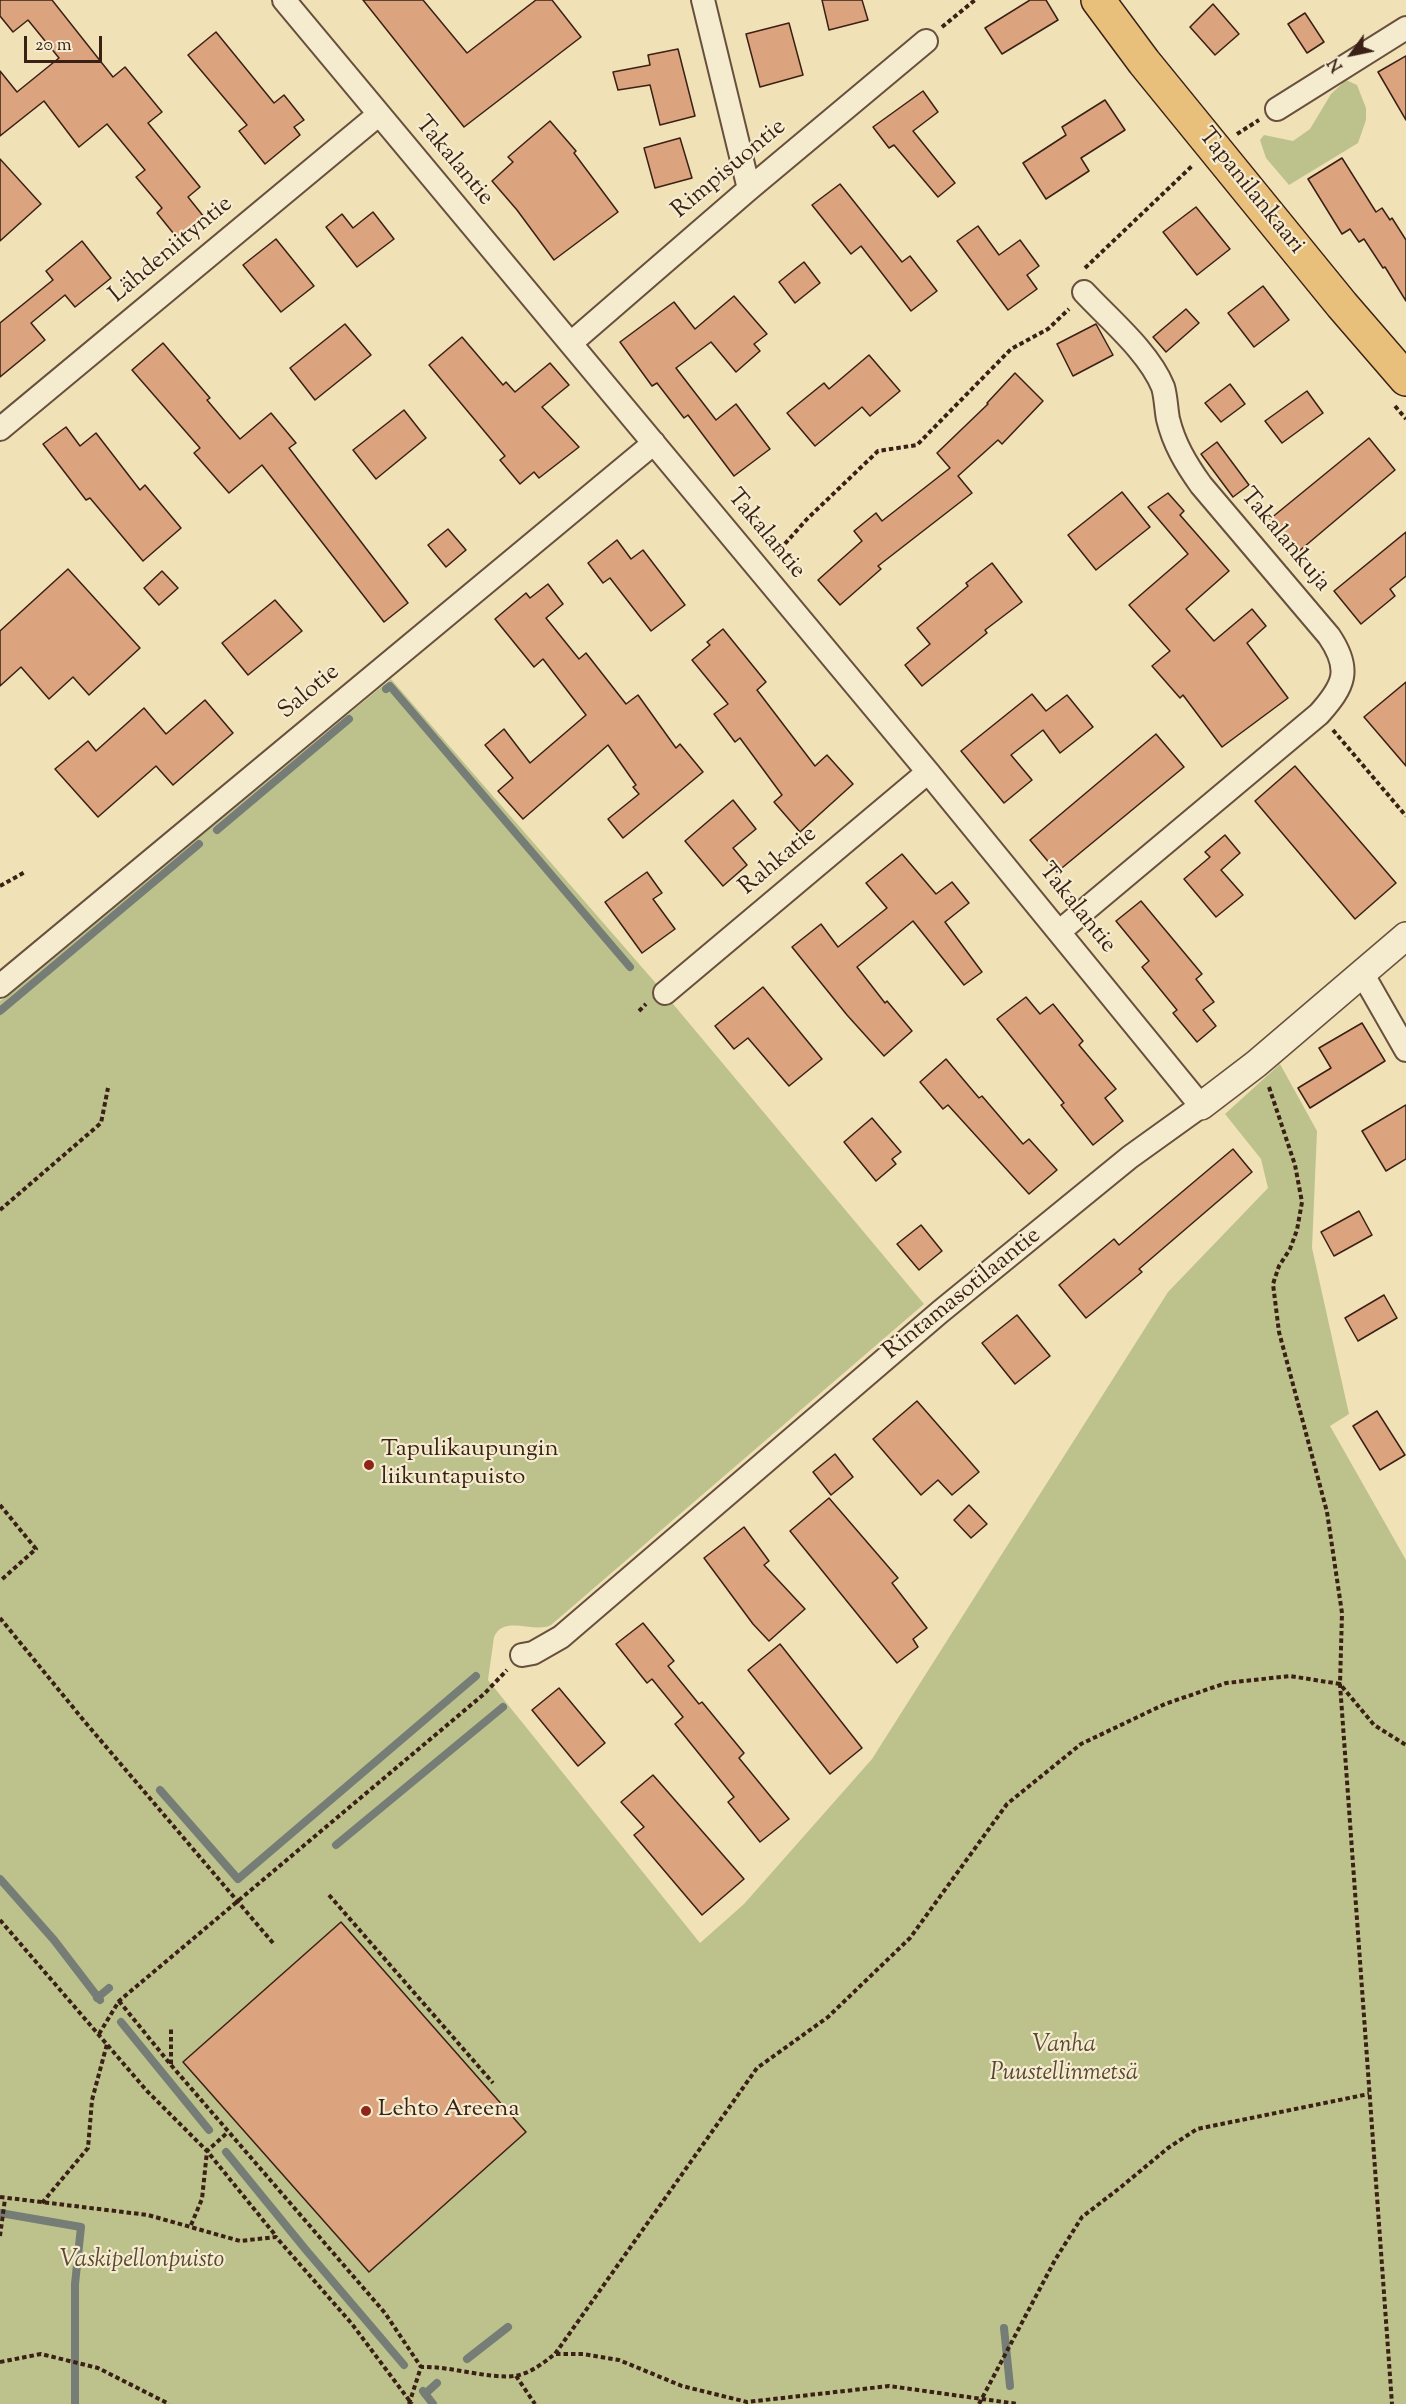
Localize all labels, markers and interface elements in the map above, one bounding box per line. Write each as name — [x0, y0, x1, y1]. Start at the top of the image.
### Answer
scale bar — [27, 24, 105, 62]
north arrow — [1322, 24, 1382, 84]
text: 20 m — [35, 33, 72, 59]
text: N — [1323, 52, 1350, 76]
street label: Takalantie — [407, 111, 499, 213]
street label: Rimpisuontie — [667, 114, 793, 226]
street label: Tapanilankaari — [1190, 123, 1310, 261]
street label: Lähdeniityntie — [105, 191, 239, 311]
street label: Takalankuja — [1232, 483, 1336, 599]
street label: Takalantie — [719, 484, 811, 586]
street label: Salotie — [274, 659, 346, 727]
street label: Rahkatie — [734, 821, 824, 903]
street label: Takalantie — [1031, 858, 1121, 960]
street label: Rintamasotilaantie — [878, 1223, 1048, 1367]
place label: Tapulikaupungin liikuntapuisto — [381, 1437, 559, 1493]
marker: Tapulikaupungin liikuntapuisto — [362, 1458, 376, 1472]
park label: Vanha Puustellinmetsä — [990, 2033, 1138, 2089]
place label: Lehto Areena — [378, 2097, 519, 2125]
marker: Lehto Areena — [359, 2104, 373, 2118]
park label: Vaskipellonpuisto — [60, 2248, 224, 2276]

